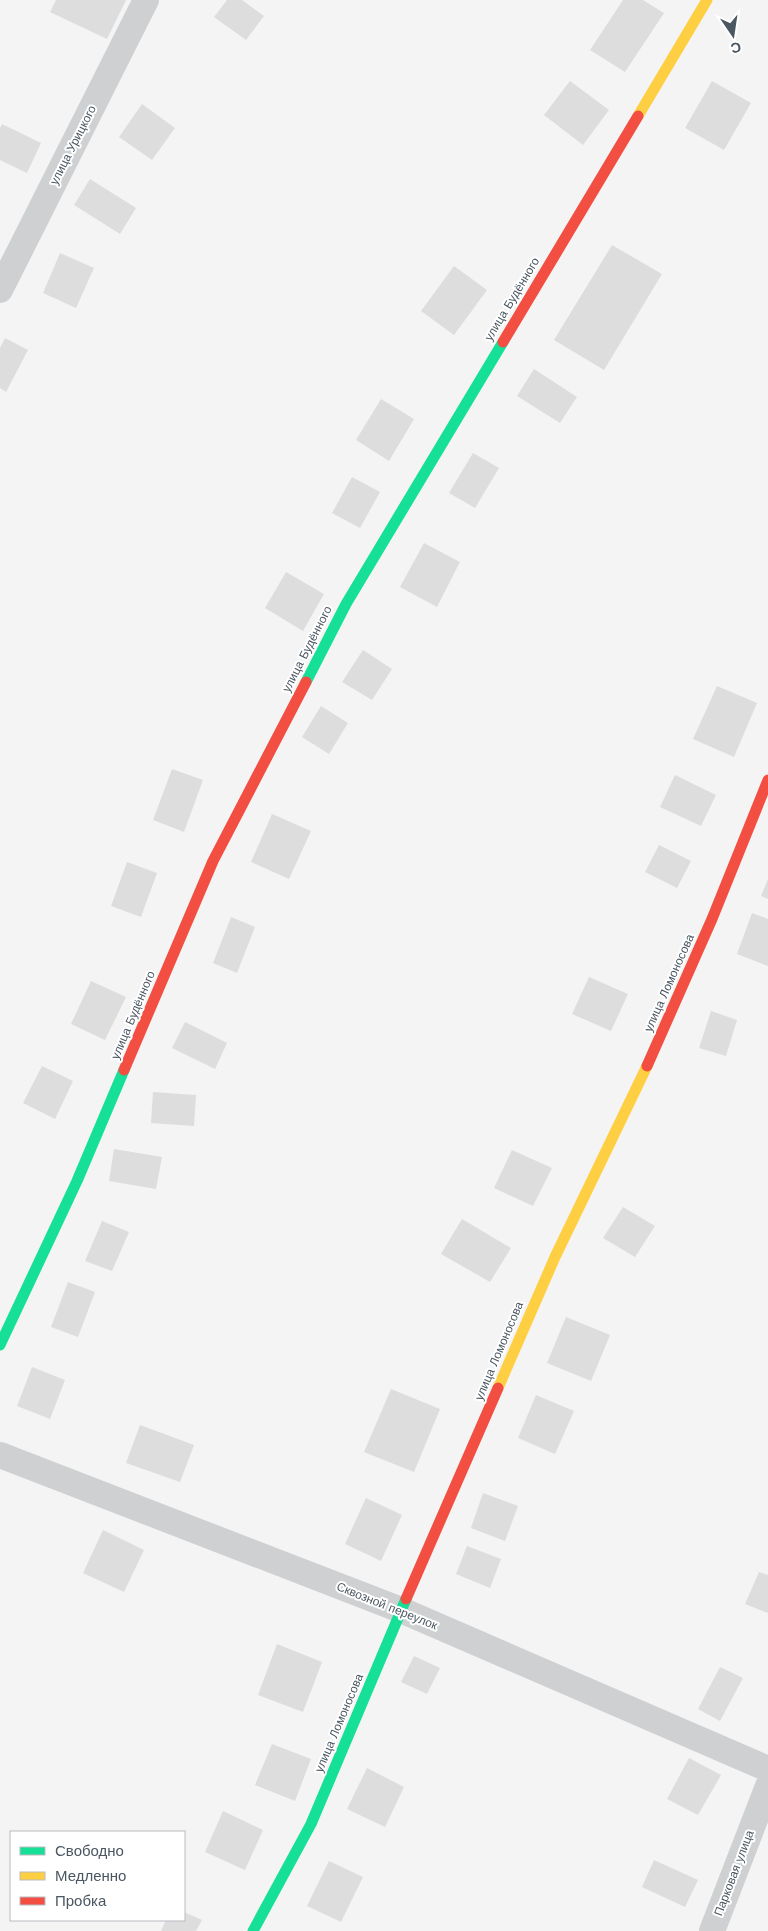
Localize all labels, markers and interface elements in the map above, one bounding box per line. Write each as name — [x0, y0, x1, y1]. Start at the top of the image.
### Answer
north arrow — [708, 10, 758, 60]
text: С — [729, 39, 743, 57]
street label: улица Урицкого — [47, 103, 99, 187]
street label: улица Будённого — [482, 255, 543, 343]
street label: улица Будённого — [279, 603, 335, 694]
street label: улица Ломоносова — [641, 932, 697, 1034]
street label: улица Будённого — [108, 968, 158, 1061]
street label: улица Ломоносова — [472, 1299, 526, 1402]
street label: Сквозной переулок — [335, 1579, 440, 1633]
street label: улица Ломоносова — [312, 1671, 366, 1774]
street label: Парковая улица — [711, 1828, 757, 1918]
legend — [10, 1831, 185, 1921]
text: Свободно — [55, 1842, 124, 1860]
text: Медленно — [55, 1867, 126, 1885]
text: Пробка — [55, 1892, 107, 1910]

